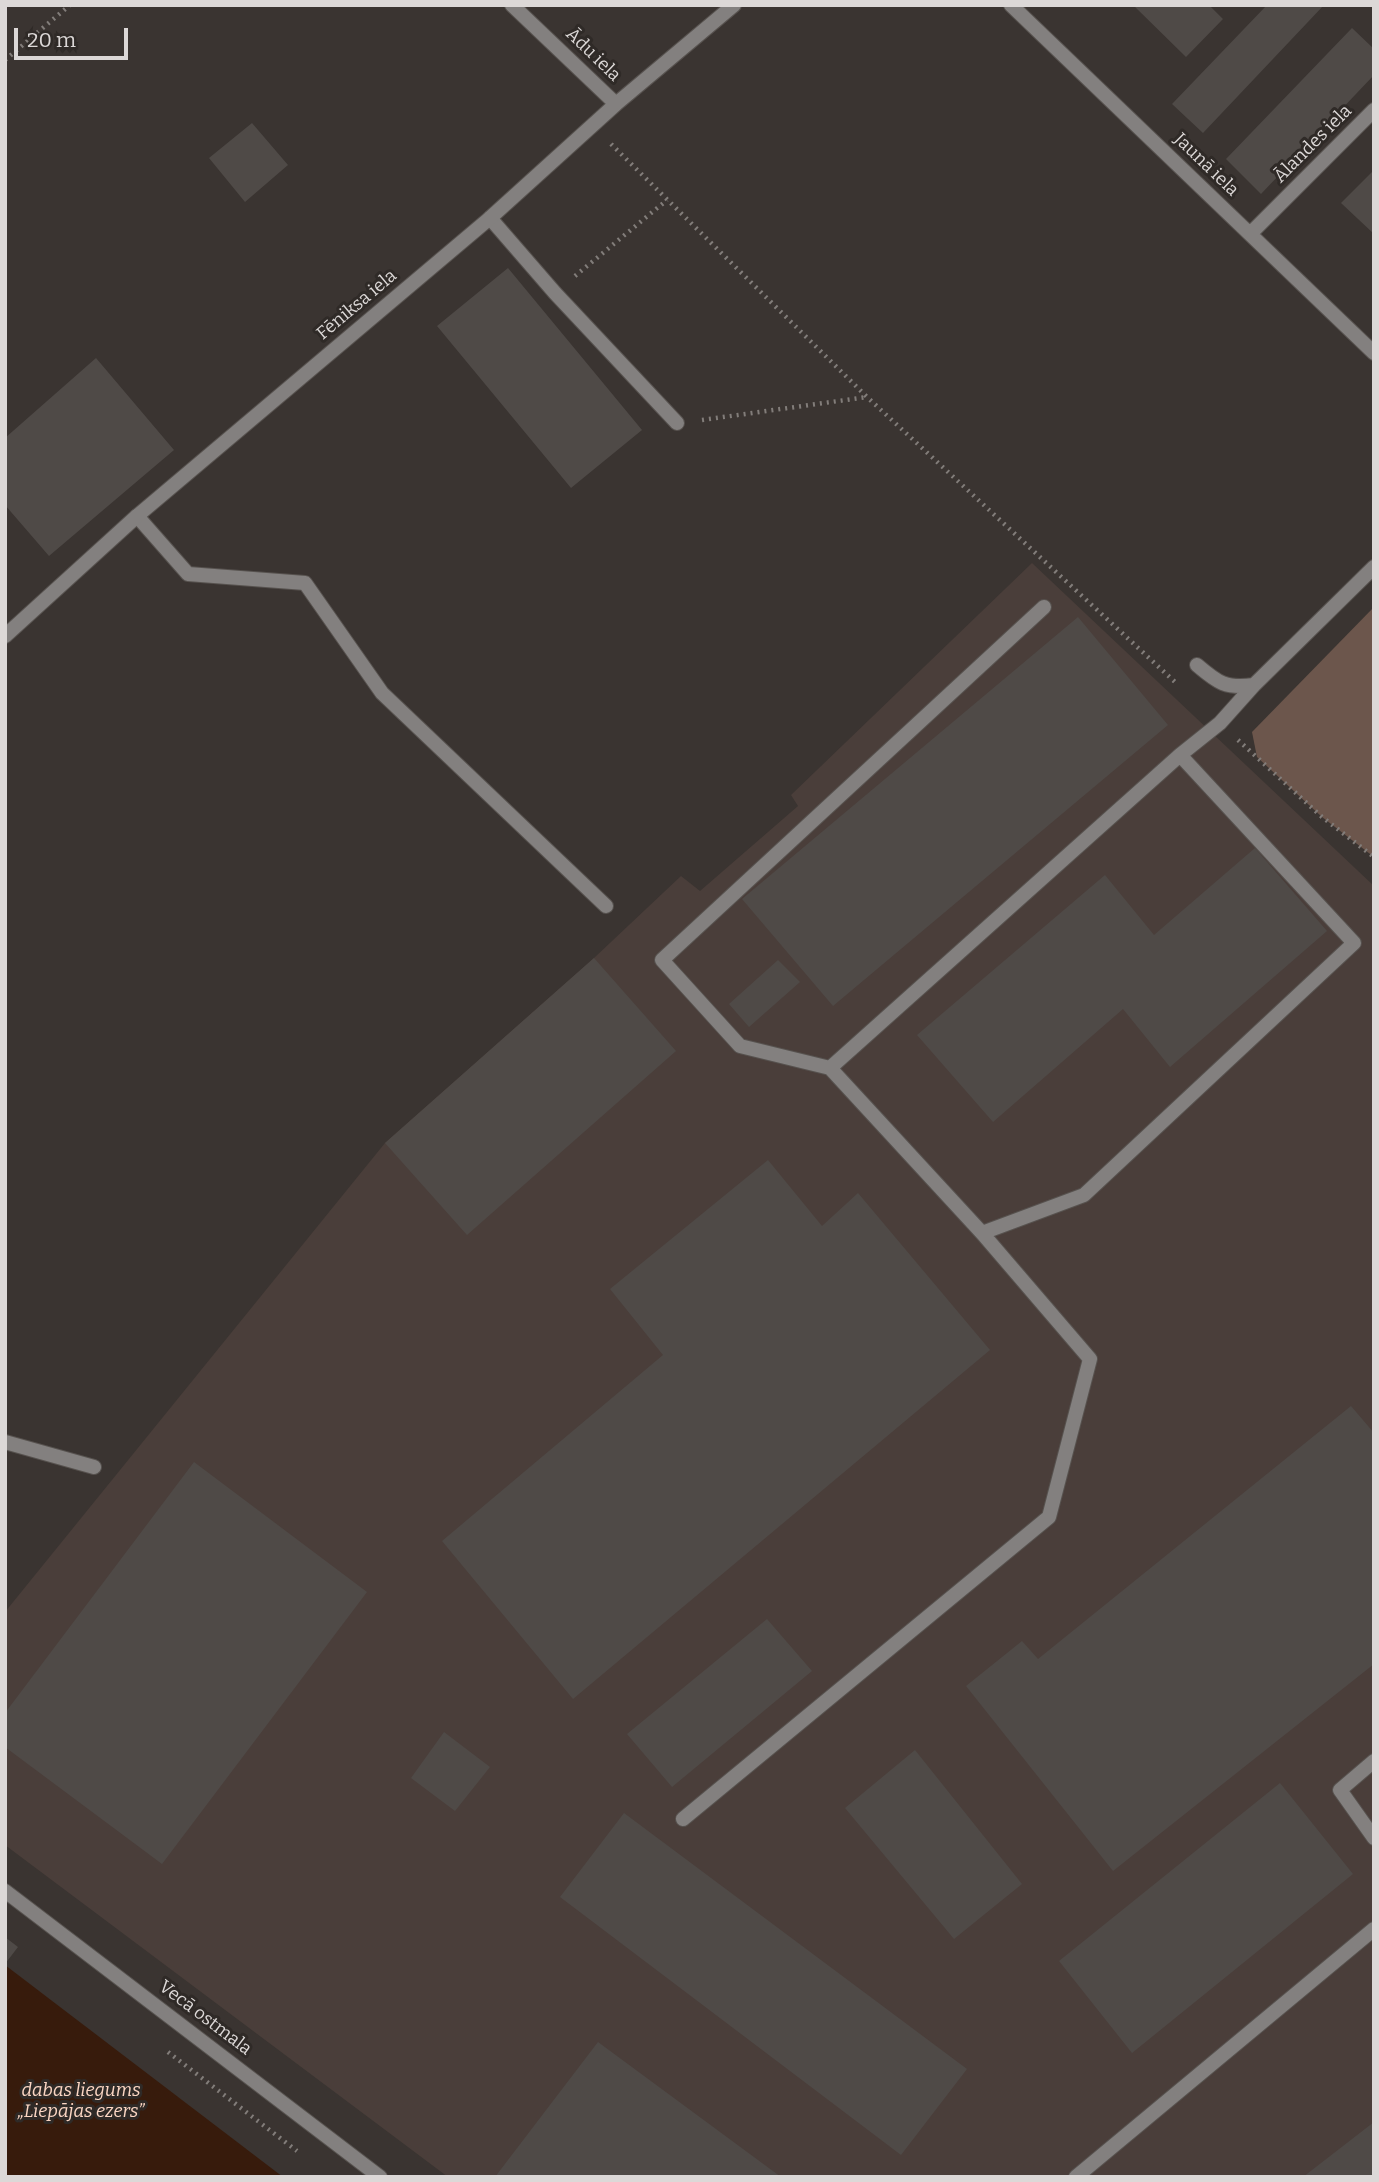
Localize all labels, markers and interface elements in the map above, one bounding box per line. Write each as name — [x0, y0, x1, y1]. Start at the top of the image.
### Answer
scale bar — [18, 14, 131, 58]
street label: Ādu iela — [561, 24, 625, 86]
text: 20 m — [27, 27, 76, 53]
street label: Ālandes iela — [1270, 101, 1356, 187]
street label: Jaunā iela — [1169, 129, 1243, 201]
street label: Fēniksa iela — [313, 265, 401, 345]
street label: Vecā ostmala — [154, 1976, 256, 2060]
park label: dabas liegums „Liepājas ezers” — [18, 2080, 144, 2122]

